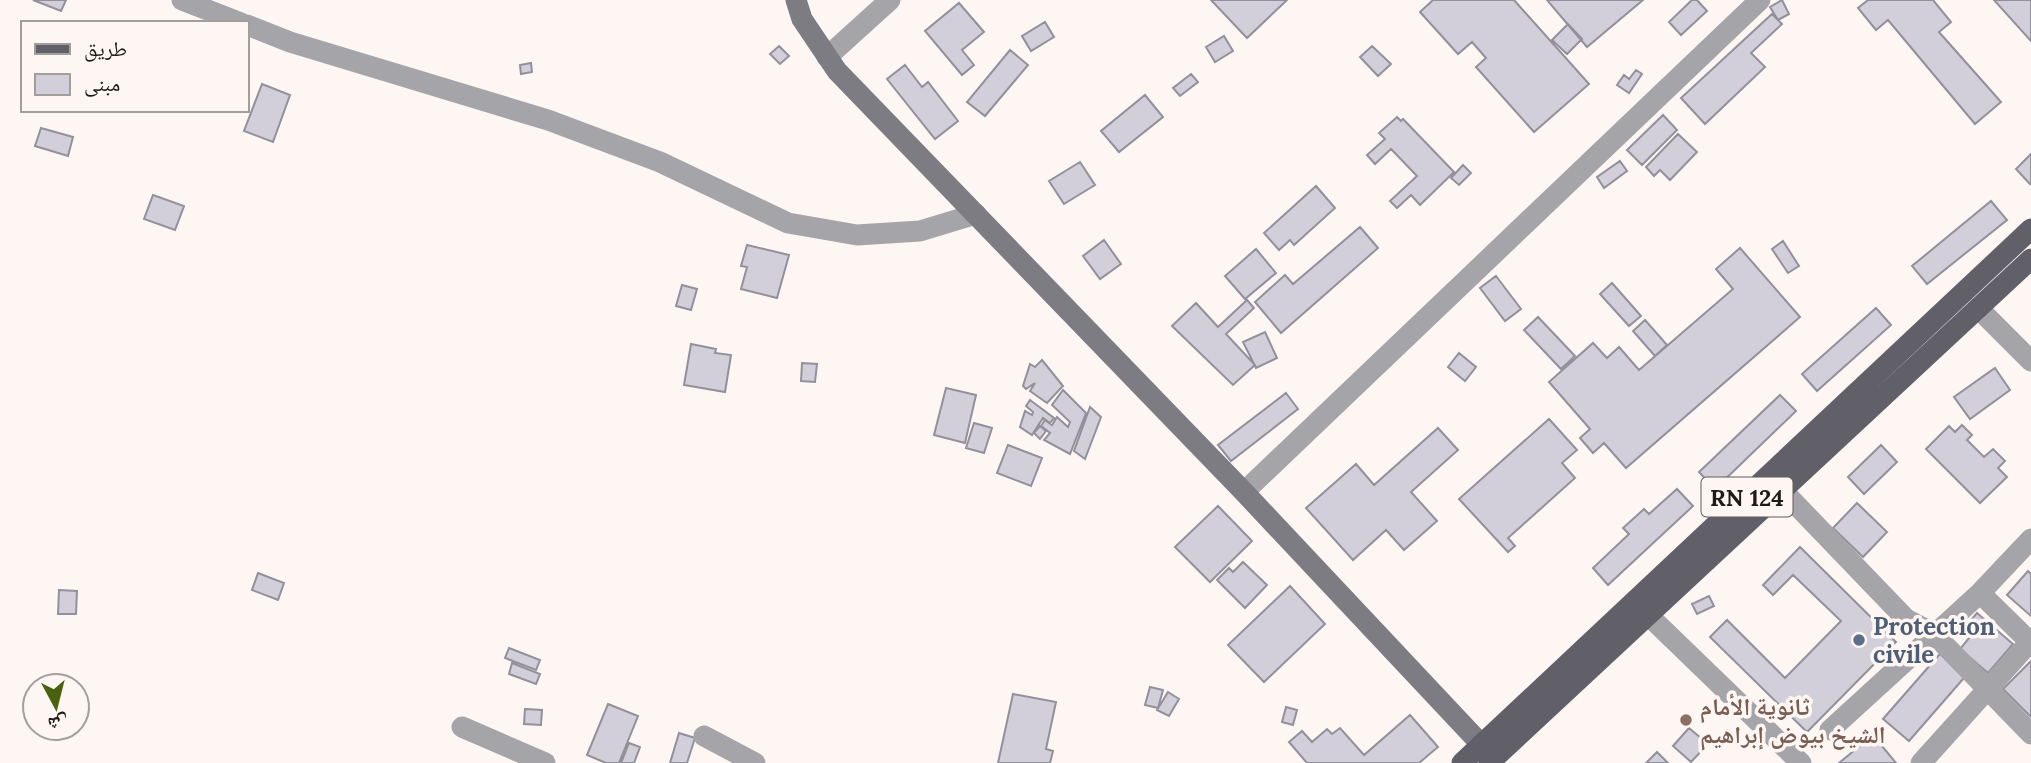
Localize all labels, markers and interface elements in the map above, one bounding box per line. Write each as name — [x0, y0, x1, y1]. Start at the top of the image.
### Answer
legend — [21, 21, 248, 112]
text: طريق — [84, 35, 127, 62]
text: مبنى — [84, 70, 120, 97]
road number: RN 124 — [1702, 477, 1792, 516]
place label: Protection civile — [1873, 611, 1995, 670]
marker: Protection civile — [1851, 632, 1867, 648]
north arrow — [21, 672, 91, 742]
place label: ثانوية الأمام الشيخ بيوض إبراهيم — [1700, 691, 1886, 751]
text: ش — [47, 711, 70, 737]
marker: ثانوية الأمام الشيخ بيوض إبراهيم — [1678, 712, 1694, 728]

